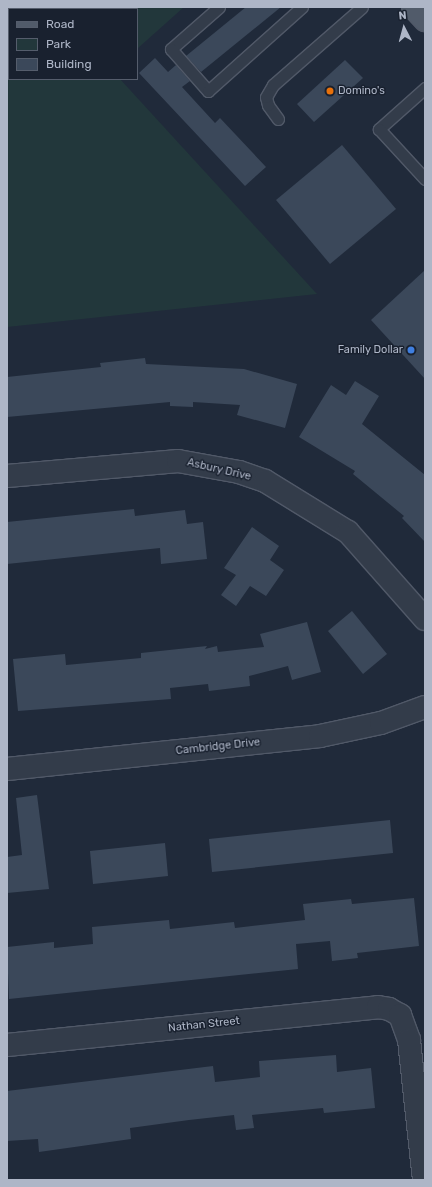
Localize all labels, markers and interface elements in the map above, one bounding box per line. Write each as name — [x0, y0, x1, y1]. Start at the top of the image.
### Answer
legend — [8, 8, 138, 80]
north arrow — [384, 8, 424, 48]
text: N — [398, 9, 407, 22]
text: Road — [46, 17, 74, 31]
text: Park — [46, 37, 71, 51]
text: Building — [46, 57, 92, 71]
place label: Domino's — [338, 84, 385, 98]
marker: Domino's — [325, 86, 335, 96]
place label: Family Dollar — [337, 343, 403, 357]
marker: Family Dollar — [406, 345, 416, 355]
street label: Asbury Drive — [186, 456, 252, 484]
street label: Cambridge Drive — [175, 736, 261, 758]
street label: Nathan Street — [168, 1015, 240, 1035]

